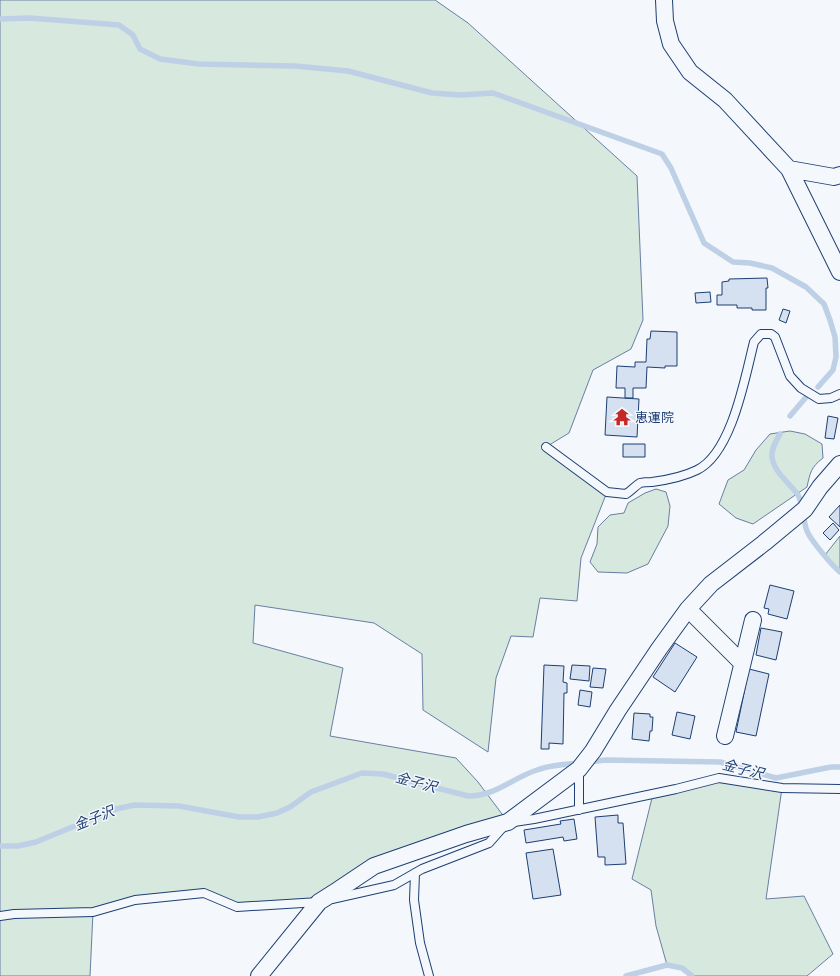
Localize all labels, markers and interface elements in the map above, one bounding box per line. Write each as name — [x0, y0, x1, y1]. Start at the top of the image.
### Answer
temple icon: 恵運院 — [612, 407, 632, 427]
place label: 恵運院 — [635, 409, 674, 426]
water label: 金子沢 — [720, 755, 767, 783]
water label: 金子沢 — [393, 768, 441, 797]
water label: 金子沢 — [71, 801, 119, 834]

